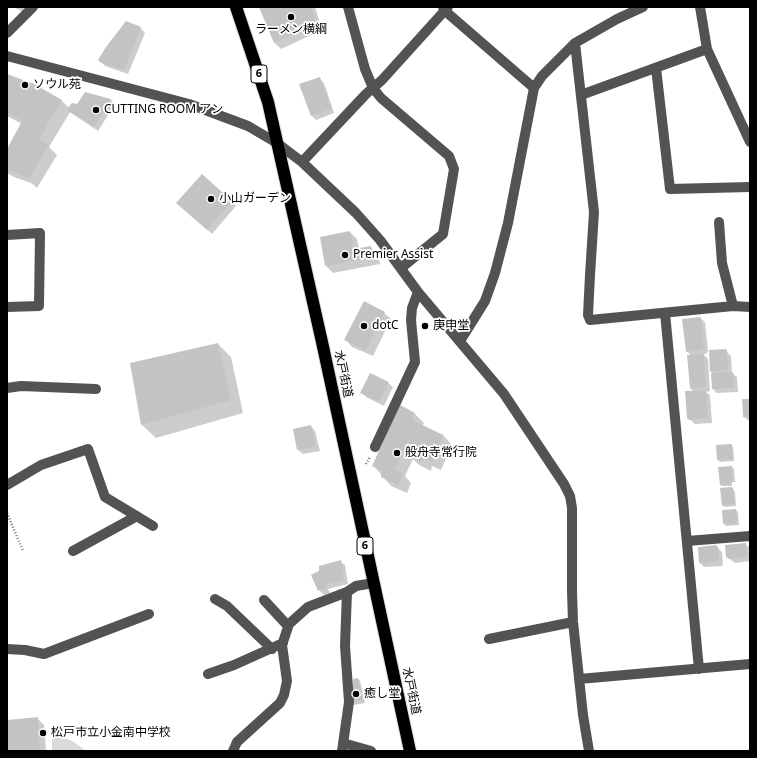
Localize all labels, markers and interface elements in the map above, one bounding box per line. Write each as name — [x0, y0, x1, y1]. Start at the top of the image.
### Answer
marker: ラーメン横綱 — [286, 12, 296, 22]
place label: ラーメン横綱 — [255, 23, 327, 37]
road number: 6 — [251, 65, 267, 83]
place label: ソウル苑 — [33, 78, 81, 92]
marker: ソウル苑 — [20, 80, 30, 90]
place label: CUTTING ROOM アン — [104, 103, 223, 117]
marker: CUTTING ROOM アン — [91, 105, 101, 115]
place label: 小山ガーデン — [219, 192, 291, 206]
marker: 小山ガーデン — [206, 194, 216, 204]
place label: Premier Assist — [353, 248, 433, 262]
marker: Premier Assist — [340, 250, 350, 260]
place label: dotC — [372, 319, 399, 333]
place label: 庚申堂 — [433, 319, 469, 333]
marker: dotC — [359, 321, 369, 331]
marker: 庚申堂 — [420, 321, 430, 331]
street label: 水戸街道 — [331, 349, 355, 399]
place label: 般舟寺常行院 — [405, 446, 477, 460]
marker: 般舟寺常行院 — [392, 448, 402, 458]
road number: 6 — [357, 537, 373, 555]
street label: 水戸街道 — [399, 666, 423, 716]
place label: 癒し堂 — [364, 687, 400, 701]
marker: 癒し堂 — [351, 689, 361, 699]
place label: 松戸市立小金南中学校 — [51, 726, 171, 740]
marker: 松戸市立小金南中学校 — [38, 728, 48, 738]

